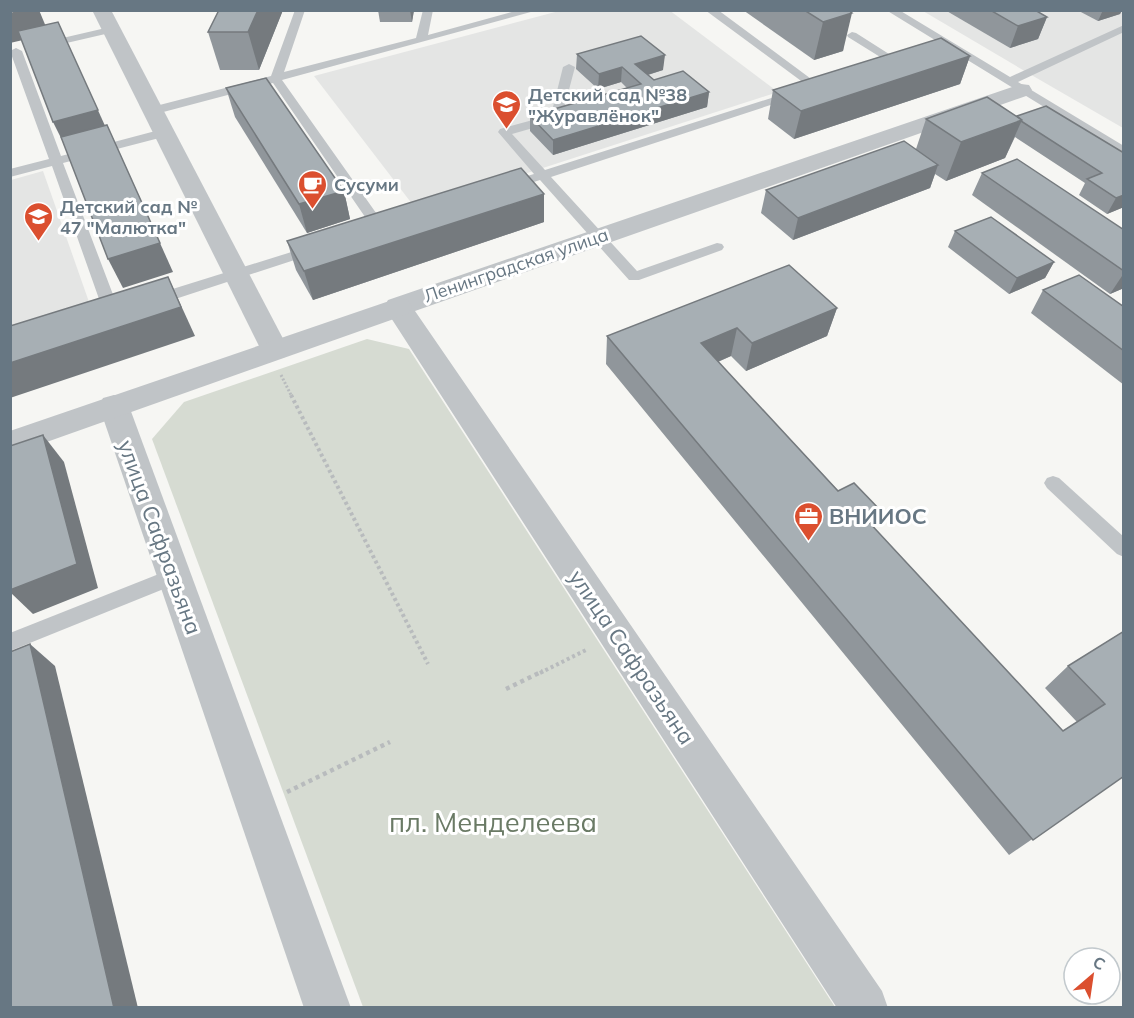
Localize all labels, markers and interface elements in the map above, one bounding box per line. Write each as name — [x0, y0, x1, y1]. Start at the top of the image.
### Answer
place label: Детский сад №38 "Журавлёнок" — [528, 83, 687, 127]
school or university icon: Детский сад №38 "Журавлёнок" — [491, 88, 523, 130]
cafe icon: Сусуми — [297, 168, 329, 210]
place label: Сусуми — [334, 173, 399, 196]
place label: Детский сад № 47 "Малютка" — [60, 195, 197, 239]
school or university icon: Детский сад № 47 "Малютка" — [23, 200, 55, 242]
street label: Ленинградская улица — [421, 223, 611, 307]
street label: улица Сафразьяна — [112, 436, 208, 638]
office icon: ВНИИОС — [792, 500, 824, 542]
place label: ВНИИОС — [829, 502, 927, 530]
street label: улица Сафразьяна — [563, 564, 701, 750]
park label: пл. Менделеева — [389, 805, 597, 839]
north arrow — [1062, 946, 1122, 1006]
text: С — [1090, 951, 1109, 974]

